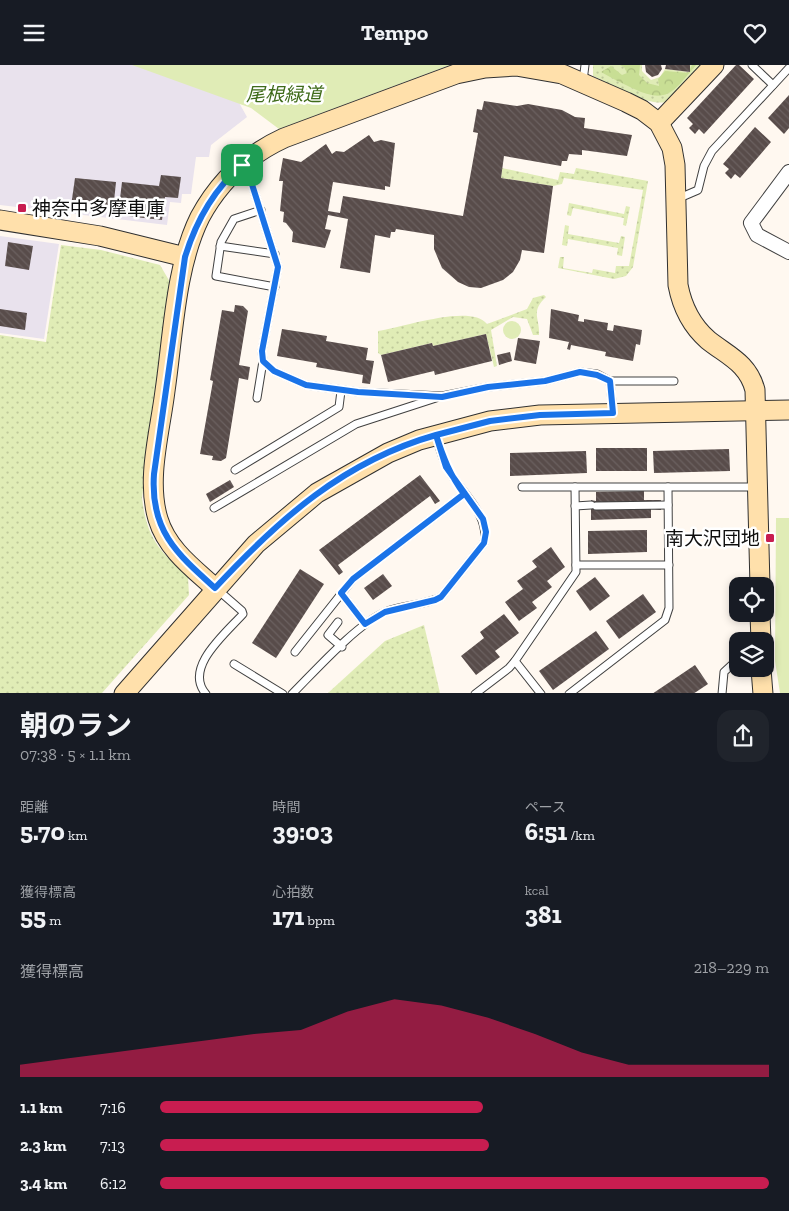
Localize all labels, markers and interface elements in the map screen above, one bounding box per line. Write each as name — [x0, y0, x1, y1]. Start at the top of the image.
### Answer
icon: menu — [20, 19, 48, 47]
text: Tempo — [361, 19, 428, 46]
icon: heart — [741, 19, 769, 47]
park label: 尾根緑道 — [246, 83, 325, 106]
pin — [221, 144, 263, 186]
icon: arrive — [228, 151, 256, 179]
place label: 神奈中多摩車庫 — [32, 197, 165, 220]
marker: 神奈中多摩車庫 — [16, 202, 28, 214]
place label: 南大沢団地 — [665, 527, 760, 550]
marker: 南大沢団地 — [764, 532, 776, 544]
map controls — [729, 577, 774, 677]
button: locate — [729, 577, 774, 622]
button: layers — [729, 632, 774, 677]
text: 朝のラン — [20, 709, 132, 742]
button: share — [717, 710, 769, 762]
text: 07:38 · 5 × 1.1 km — [20, 745, 131, 764]
text: 距離 — [20, 799, 48, 816]
text: 時間 — [272, 799, 300, 816]
text: ペース — [525, 799, 566, 816]
text: 5.70 — [20, 816, 65, 846]
text: 39:03 — [272, 816, 333, 846]
text: 6:51 — [525, 816, 567, 846]
text: km — [65, 827, 87, 844]
text: /km — [567, 827, 595, 844]
text: kcal — [525, 882, 549, 899]
text: 獲得標高 — [20, 884, 76, 901]
text: 心拍数 — [272, 884, 314, 901]
text: 381 — [525, 899, 562, 929]
text: 55 — [20, 901, 46, 931]
text: 171 — [272, 901, 304, 931]
text: m — [46, 912, 61, 929]
text: bpm — [304, 912, 335, 929]
text: 218–229 m — [694, 958, 769, 977]
text: 獲得標高 — [20, 962, 84, 981]
text: 1.1 km — [20, 1098, 62, 1117]
text: 7:16 — [100, 1098, 126, 1117]
text: 2.3 km — [20, 1136, 67, 1155]
text: 7:13 — [100, 1136, 125, 1155]
text: 3.4 km — [20, 1174, 67, 1193]
text: 6:12 — [100, 1174, 126, 1193]

